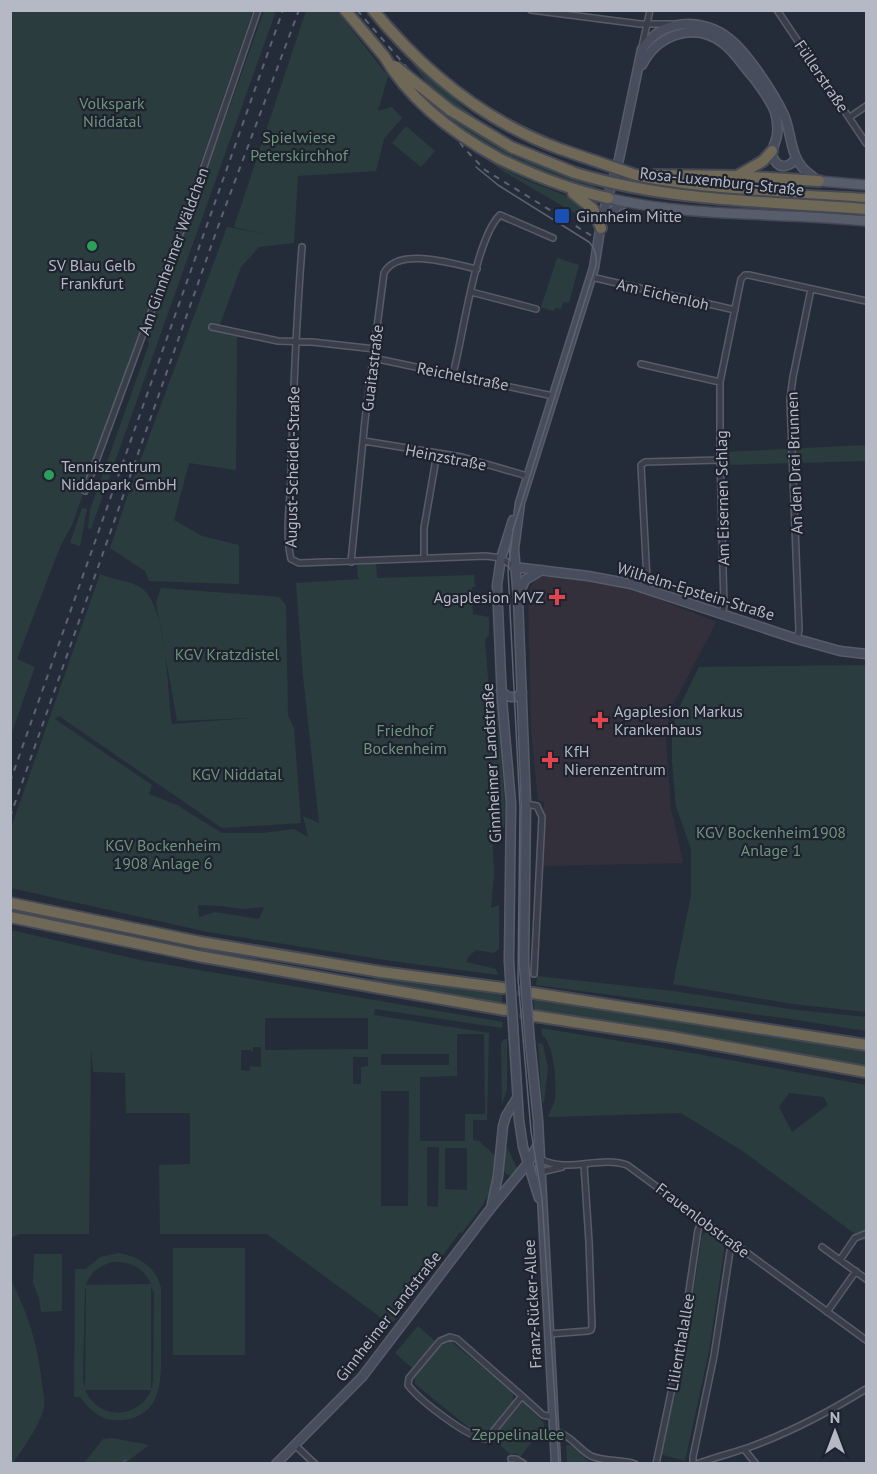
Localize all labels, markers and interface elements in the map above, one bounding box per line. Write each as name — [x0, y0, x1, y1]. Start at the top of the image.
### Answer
street label: Füllerstraße — [791, 36, 853, 116]
park label: Volkspark Niddatal — [78, 93, 145, 131]
park label: Spielwiese Peterskirchhof — [250, 127, 349, 165]
street label: Rosa-Luxemburg-Straße — [639, 162, 805, 200]
street label: Am Ginnheimer Wäldchen — [133, 165, 213, 337]
place label: Ginnheim Mitte — [576, 206, 682, 226]
marker: Ginnheim Mitte — [553, 207, 571, 225]
marker: SV Blau Gelb Frankfurt — [85, 239, 99, 253]
place label: SV Blau Gelb Frankfurt — [48, 255, 136, 293]
street label: Am Eichenloh — [615, 274, 711, 314]
street label: Guaitastraße — [357, 324, 387, 412]
street label: Reichelstraße — [415, 357, 511, 395]
street label: August-Scheidel-Straße — [281, 386, 303, 548]
street label: An den Drei Brunnen — [782, 391, 806, 535]
street label: Am Eisernen Schlag — [711, 430, 733, 566]
street label: Heinzstraße — [404, 439, 488, 475]
place label: Tenniszentrum Niddapark GmbH — [61, 456, 177, 494]
marker: Tenniszentrum Niddapark GmbH — [42, 468, 56, 482]
street label: Wilhelm-Epstein-Straße — [615, 558, 777, 624]
place label: Agaplesion MVZ — [434, 587, 544, 607]
marker: Agaplesion MVZ — [548, 588, 566, 606]
park label: KGV Kratzdistel — [175, 644, 280, 664]
street label: Ginnheimer Landstraße — [477, 683, 505, 843]
place label: Agaplesion Markus Krankenhaus — [614, 701, 743, 739]
marker: Agaplesion Markus Krankenhaus — [591, 711, 609, 729]
park label: Friedhof Bockenheim — [363, 720, 447, 758]
place label: KfH Nierenzentrum — [564, 741, 666, 779]
marker: KfH Nierenzentrum — [541, 751, 559, 769]
park label: KGV Niddatal — [192, 764, 282, 784]
park label: KGV Bockenheim1908 Anlage 1 — [696, 822, 846, 860]
park label: KGV Bockenheim 1908 Anlage 6 — [105, 835, 221, 873]
street label: Frauenlobstraße — [652, 1178, 754, 1262]
street label: Franz-Rücker-Allee — [519, 1239, 545, 1369]
street label: Ginnheimer Landstraße — [331, 1247, 445, 1385]
street label: Lilienthalallee — [662, 1292, 698, 1392]
north arrow — [805, 1402, 865, 1462]
text: N — [830, 1407, 840, 1427]
park label: Zeppelinallee — [472, 1424, 564, 1444]

